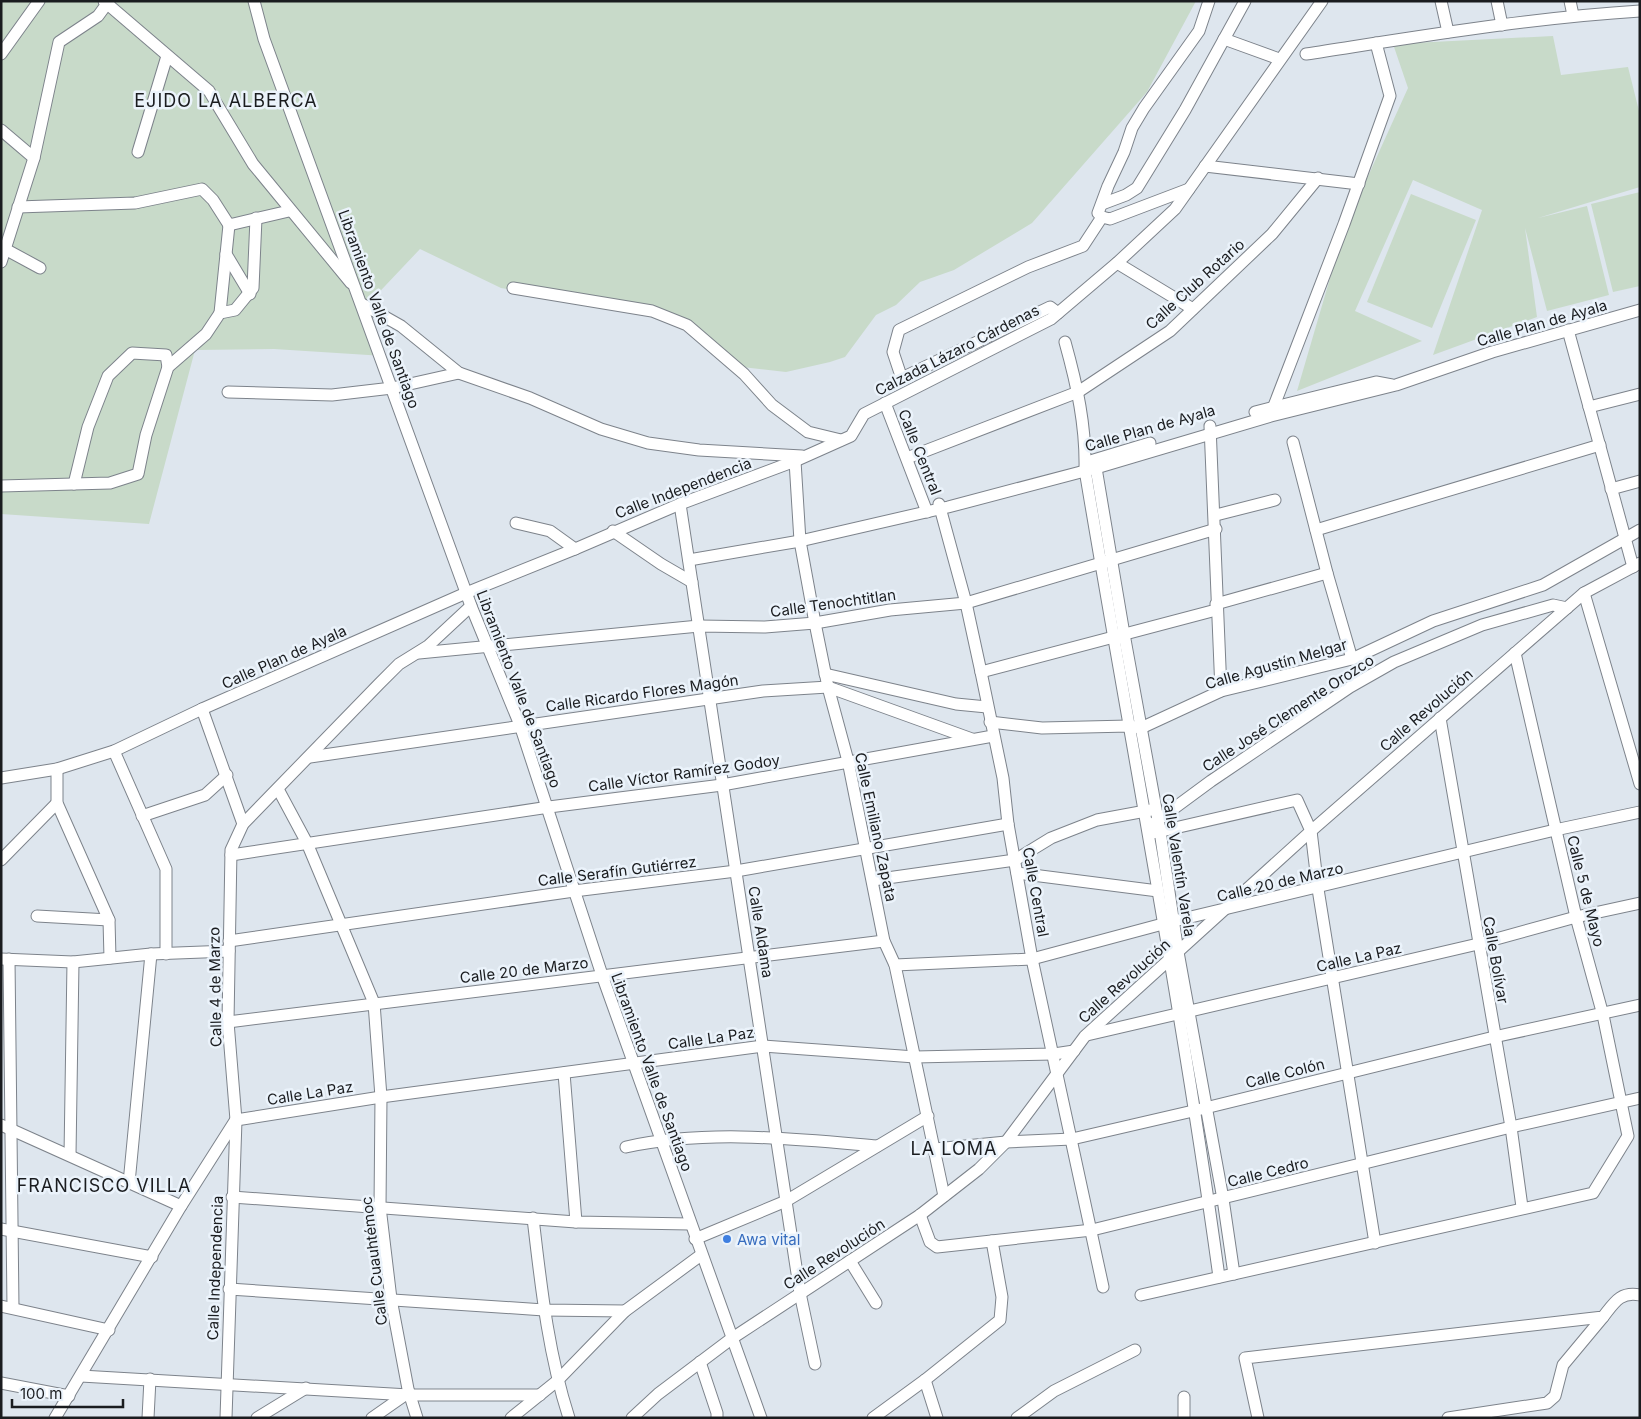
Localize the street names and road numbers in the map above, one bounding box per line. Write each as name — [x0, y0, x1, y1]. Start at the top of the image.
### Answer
street label: Libramiento Valle de Santiago — [334, 207, 424, 411]
street label: Calle Club Rotario — [1142, 235, 1248, 333]
street label: Calle Plan de Ayala — [1475, 295, 1609, 351]
street label: Calzada Lázaro Cárdenas — [872, 300, 1042, 400]
street label: Calle Plan de Ayala — [1083, 400, 1217, 456]
street label: Calle Central — [894, 406, 946, 498]
street label: Calle Independencia — [612, 453, 754, 523]
street label: Calle Tenochtitlan — [769, 585, 897, 621]
street label: Libramiento Valle de Santiago — [472, 587, 566, 791]
street label: Calle Plan de Ayala — [219, 621, 349, 693]
street label: Calle Agustín Melgar — [1203, 635, 1349, 693]
street label: Calle José Clemente Orozco — [1198, 650, 1378, 776]
street label: Calle Revolución — [1376, 664, 1476, 756]
street label: Calle Ricardo Flores Magón — [544, 670, 740, 716]
street label: Calle Víctor Ramírez Godoy — [587, 750, 782, 796]
street label: Calle Emiliano Zapata — [851, 751, 901, 903]
street label: Calle Valentín Varela — [1158, 792, 1200, 938]
street label: Calle 5 de Mayo — [1563, 833, 1609, 949]
street label: Calle Central — [1019, 846, 1053, 938]
street label: Calle Serafín Gutiérrez — [537, 852, 697, 890]
street label: Calle 20 de Marzo — [1215, 858, 1345, 906]
street label: Calle Aldama — [744, 885, 778, 979]
street label: Calle Bolívar — [1479, 915, 1513, 1005]
street label: Calle 4 de Marzo — [204, 927, 226, 1047]
street label: Calle Revolución — [1074, 935, 1174, 1027]
street label: Calle La Paz — [1314, 938, 1404, 976]
street label: Calle 20 de Marzo — [459, 953, 589, 987]
street label: Libramiento Valle de Santiago — [607, 970, 697, 1174]
street label: Calle La Paz — [667, 1023, 755, 1053]
street label: Calle Colón — [1243, 1054, 1327, 1092]
street label: Calle La Paz — [266, 1077, 354, 1109]
street label: Calle Cedro — [1225, 1153, 1311, 1191]
street label: Calle Independencia — [203, 1195, 227, 1341]
street label: Calle Cuauhtémoc — [357, 1195, 391, 1327]
street label: Calle Revolución — [780, 1214, 888, 1294]

